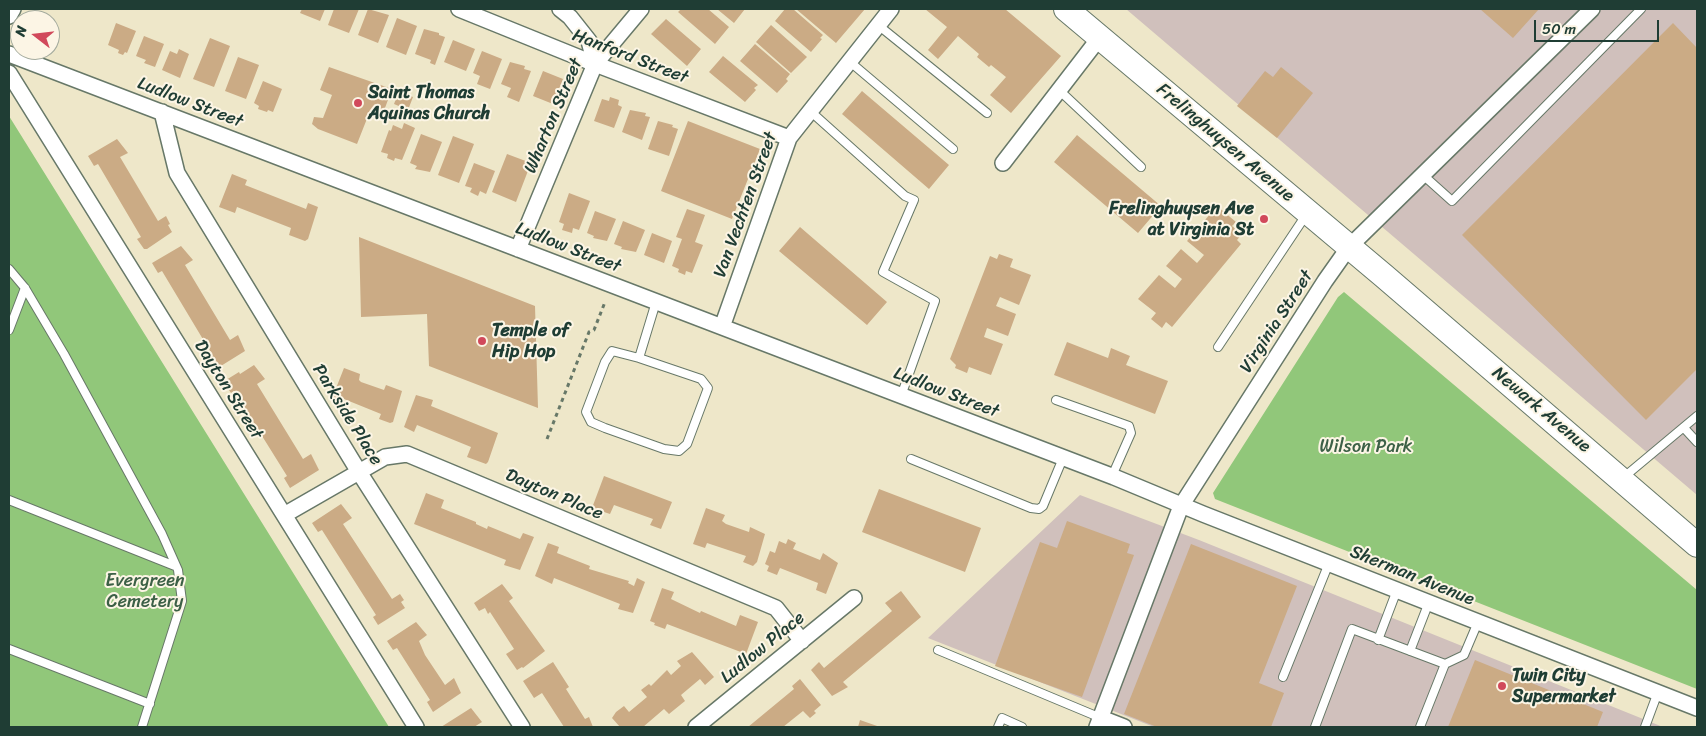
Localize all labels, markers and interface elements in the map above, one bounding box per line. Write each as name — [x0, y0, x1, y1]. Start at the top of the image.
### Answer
north arrow — [10, 10, 60, 60]
scale bar — [1536, 10, 1661, 42]
text: 50 m — [1542, 16, 1576, 42]
text: N — [8, 23, 34, 39]
street label: Hanford Street — [569, 25, 691, 89]
street label: Wharton Street — [520, 55, 588, 177]
street label: Ludlow Street — [134, 73, 246, 133]
street label: Frelinghuysen Avenue — [1152, 79, 1298, 207]
place label: Saint Thomas Aquinas Church — [368, 82, 490, 125]
marker: Saint Thomas Aquinas Church — [352, 97, 364, 109]
street label: Van Vechten Street — [710, 129, 782, 281]
place label: Frelinghuysen Ave at Virginia St — [1109, 198, 1254, 240]
marker: Frelinghuysen Ave at Virginia St — [1258, 213, 1270, 225]
street label: Ludlow Street — [512, 218, 624, 278]
street label: Virginia Street — [1236, 267, 1318, 377]
place label: Temple of Hip Hop — [492, 320, 569, 362]
marker: Temple of Hip Hop — [476, 335, 488, 347]
street label: Dayton Street — [189, 336, 267, 444]
street label: Parkside Place — [307, 360, 387, 470]
street label: Newark Avenue — [1487, 362, 1595, 458]
street label: Ludlow Street — [890, 363, 1002, 423]
park label: Wilson Park — [1320, 436, 1412, 458]
street label: Dayton Place — [502, 465, 606, 525]
street label: Sherman Avenue — [1347, 541, 1477, 611]
park label: Evergreen Cemetery — [105, 570, 185, 612]
street label: Ludlow Place — [717, 607, 809, 689]
place label: Twin City Supermarket — [1512, 665, 1615, 708]
marker: Twin City Supermarket — [1496, 680, 1508, 692]

